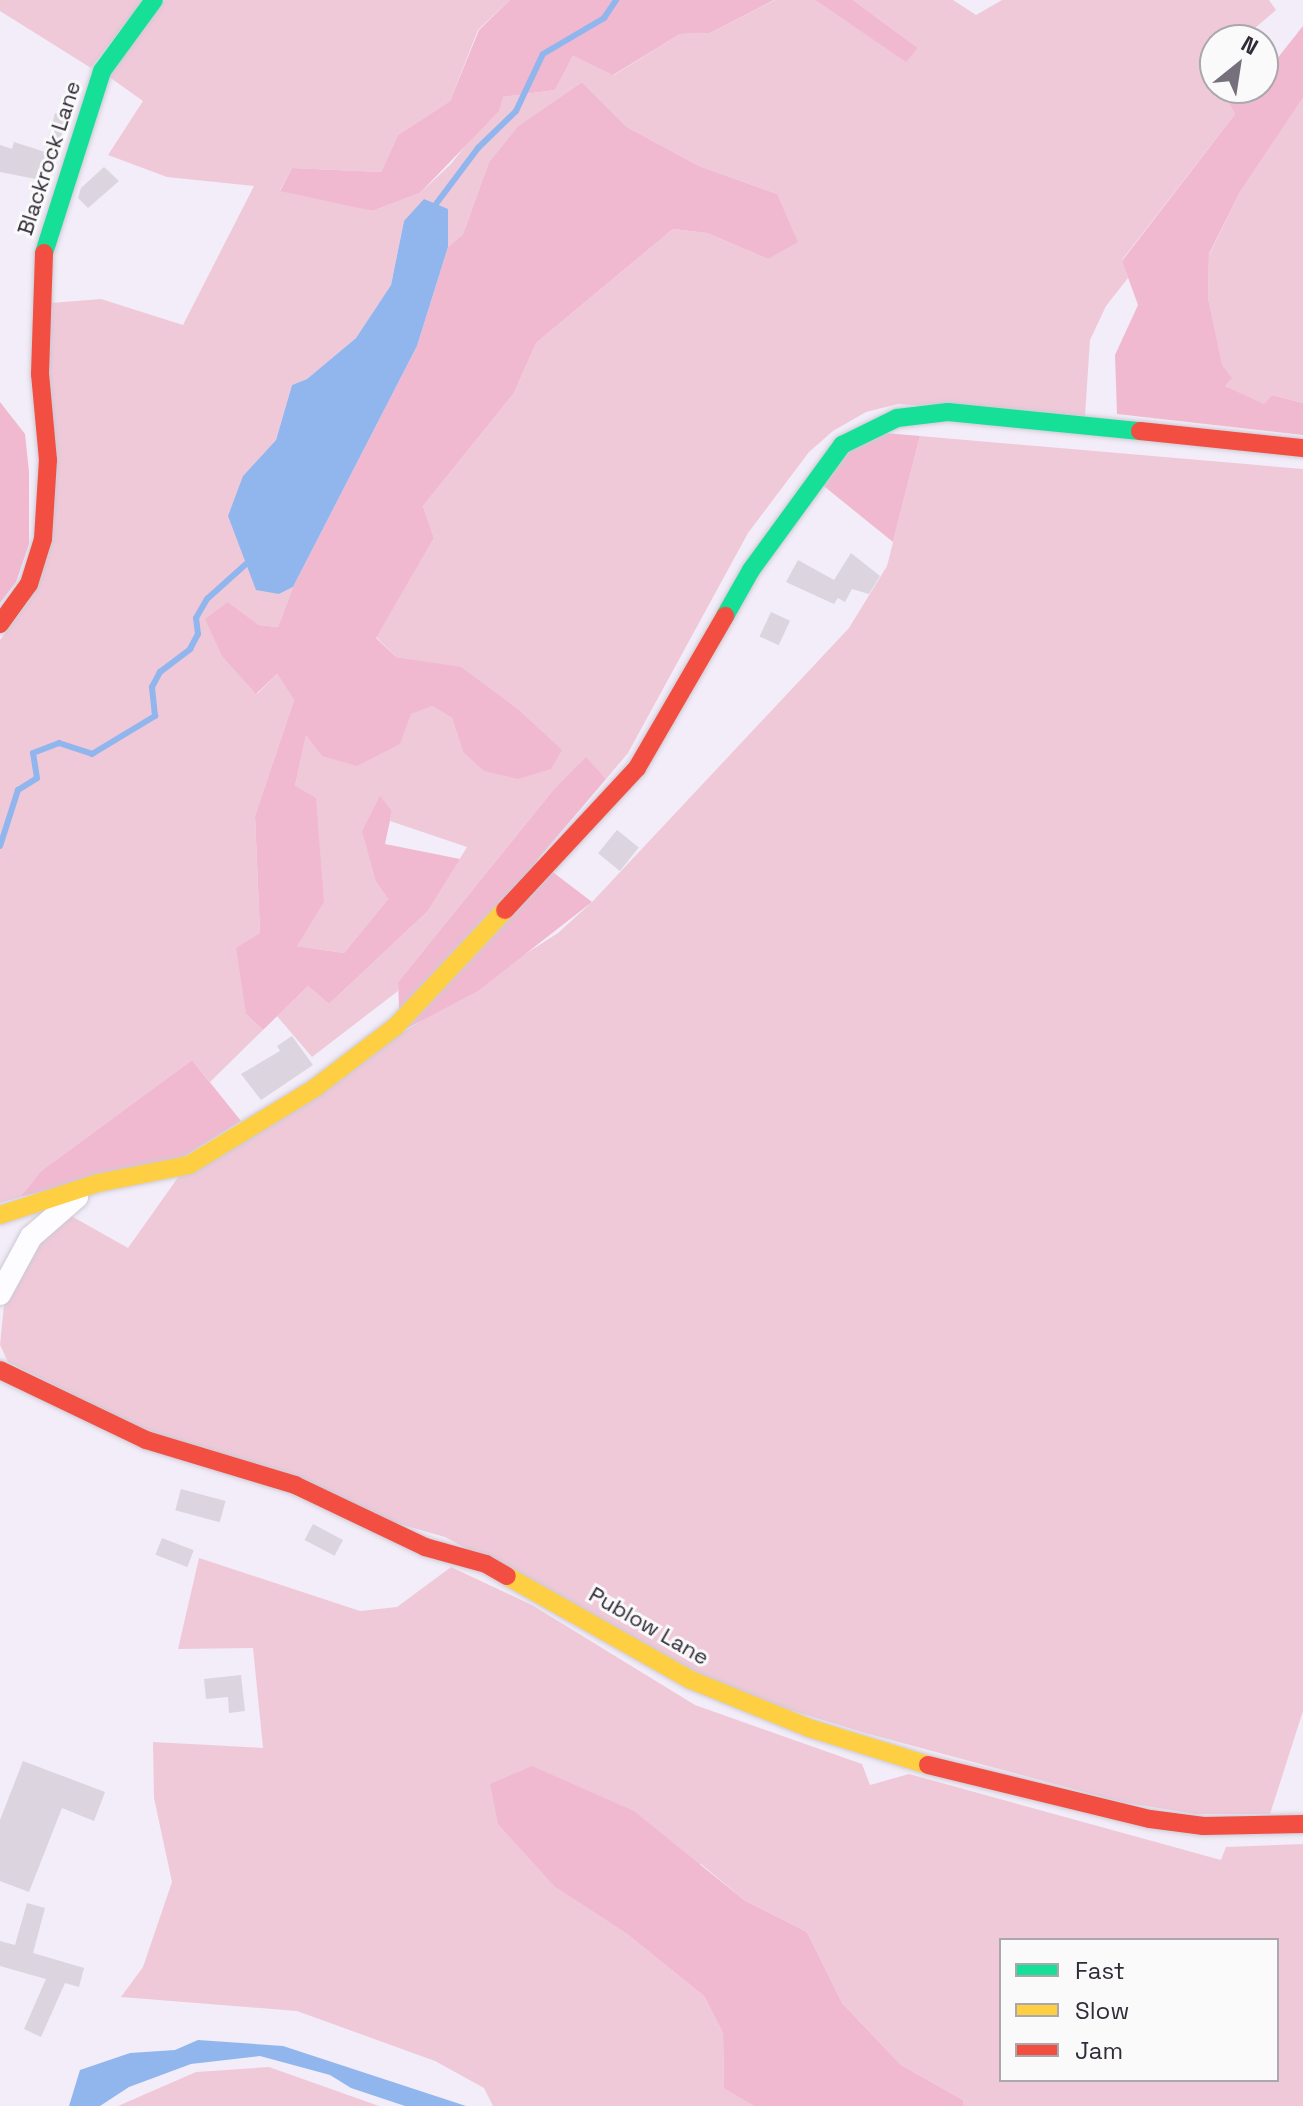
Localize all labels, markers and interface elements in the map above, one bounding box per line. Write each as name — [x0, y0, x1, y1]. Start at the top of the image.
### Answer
north arrow — [1199, 24, 1279, 104]
text: N — [1237, 29, 1263, 61]
street label: Blackrock Lane — [12, 78, 86, 238]
street label: Publow Lane — [584, 1581, 714, 1671]
legend — [999, 1938, 1279, 2082]
text: Fast — [1075, 1955, 1125, 1986]
text: Slow — [1075, 1995, 1129, 2026]
text: Jam — [1075, 2035, 1123, 2066]

